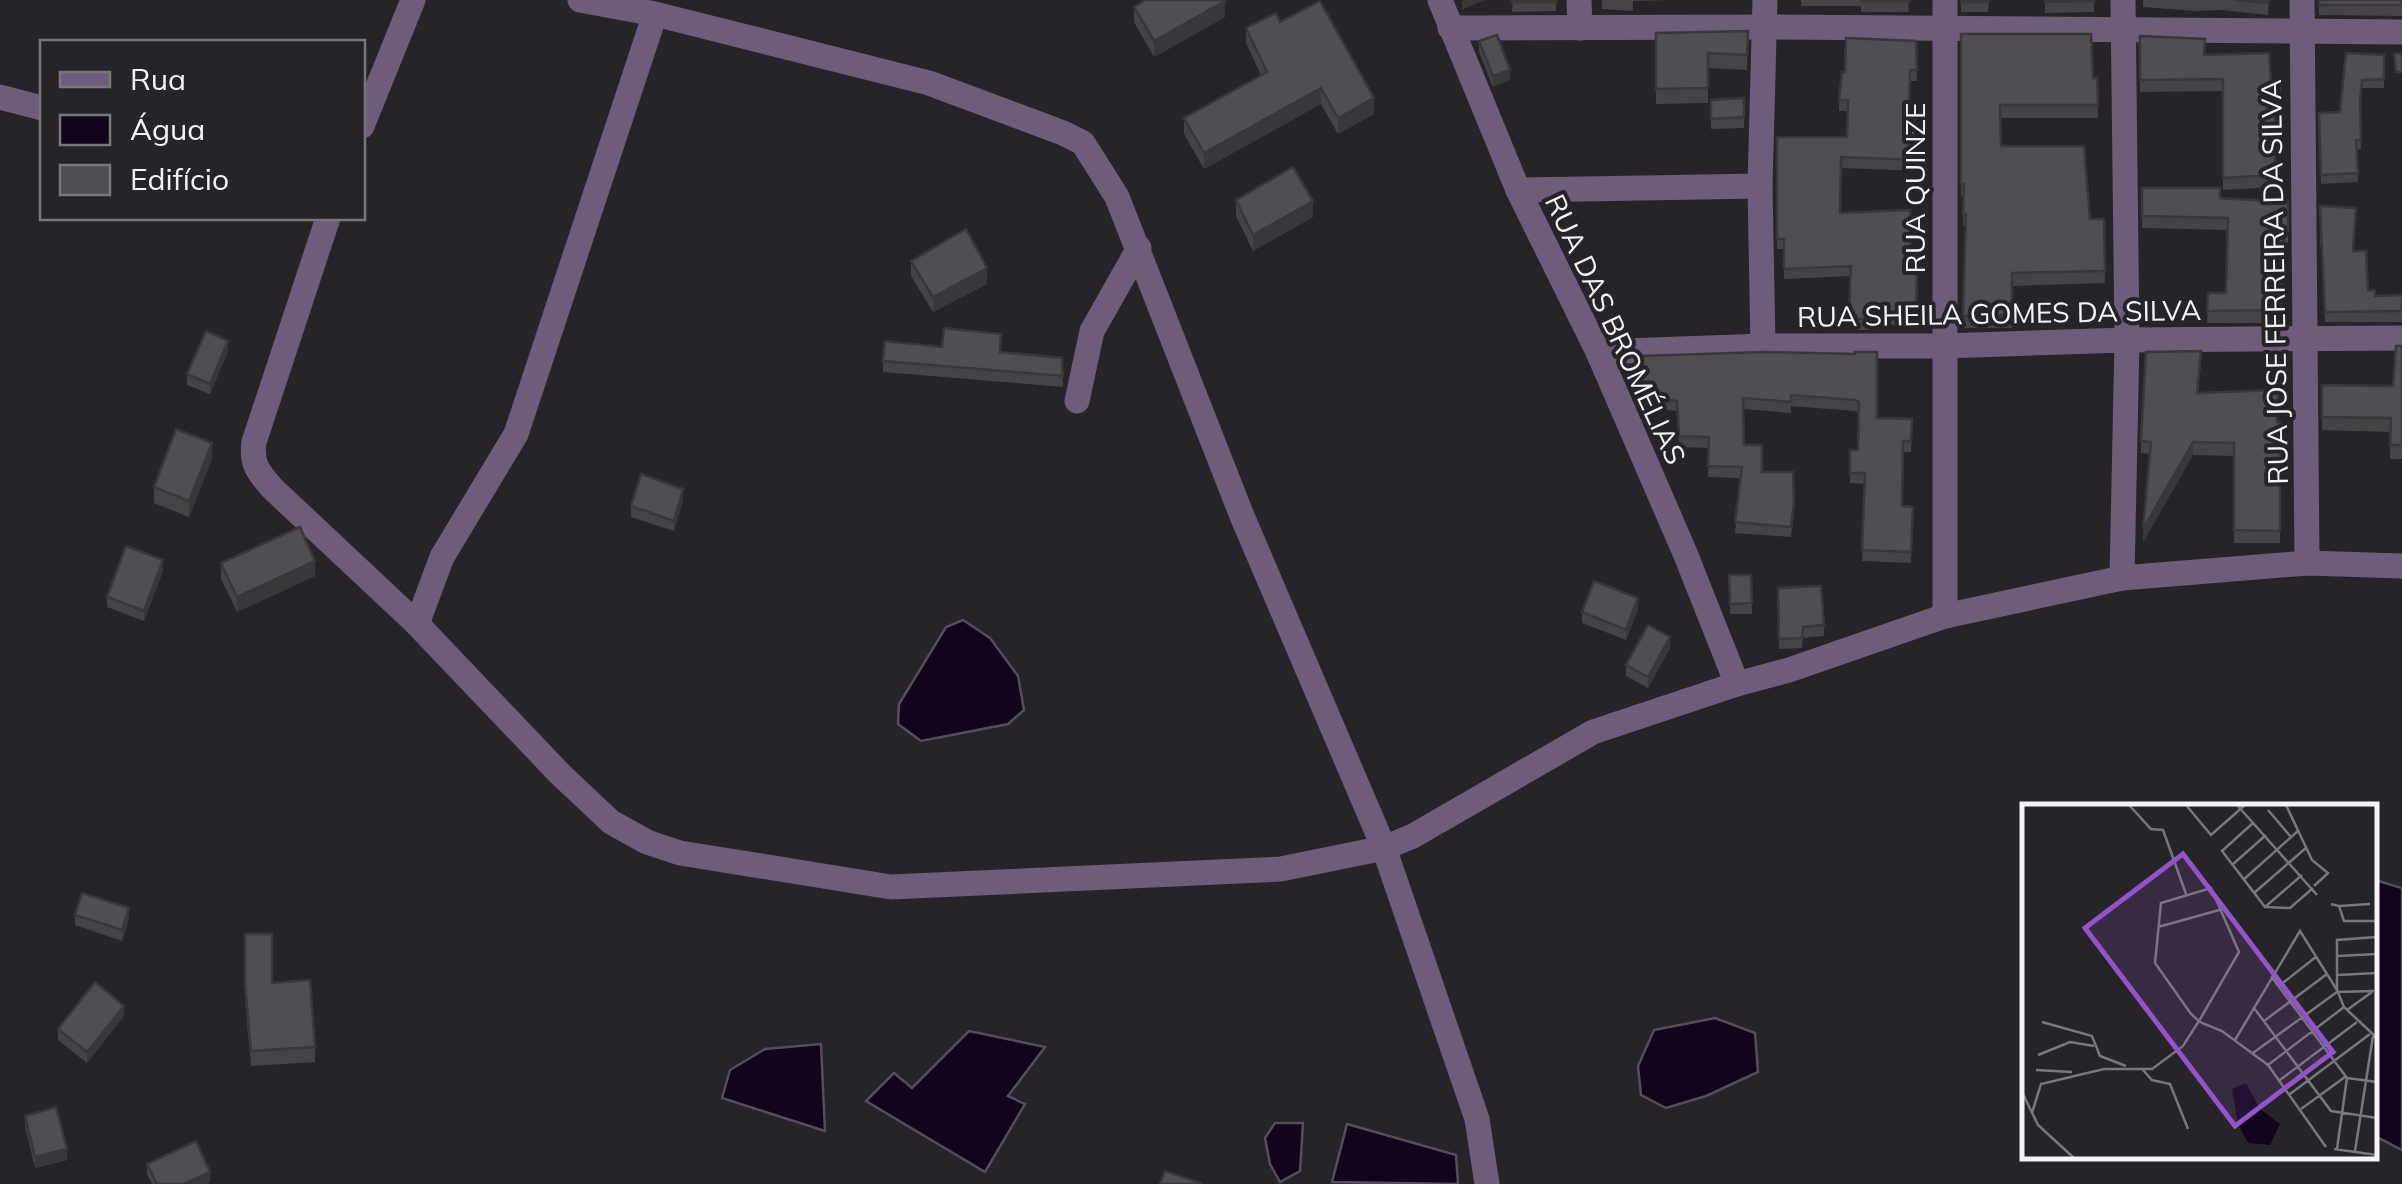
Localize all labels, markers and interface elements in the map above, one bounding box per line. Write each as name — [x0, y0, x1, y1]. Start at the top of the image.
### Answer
legend — [40, 40, 365, 220]
text: Rua — [130, 60, 186, 98]
street label: RUA JOSE FERREIRA DA SILVA — [2253, 79, 2295, 485]
street label: RUA QUINZE — [1897, 103, 1932, 273]
text: Água — [130, 110, 205, 148]
text: Edifício — [130, 160, 229, 198]
street label: RUA DAS BROMÉLIAS — [1538, 188, 1694, 470]
street label: RUA SHEILA GOMES DA SILVA — [1797, 292, 2202, 334]
inset map — [2022, 804, 2377, 1159]

